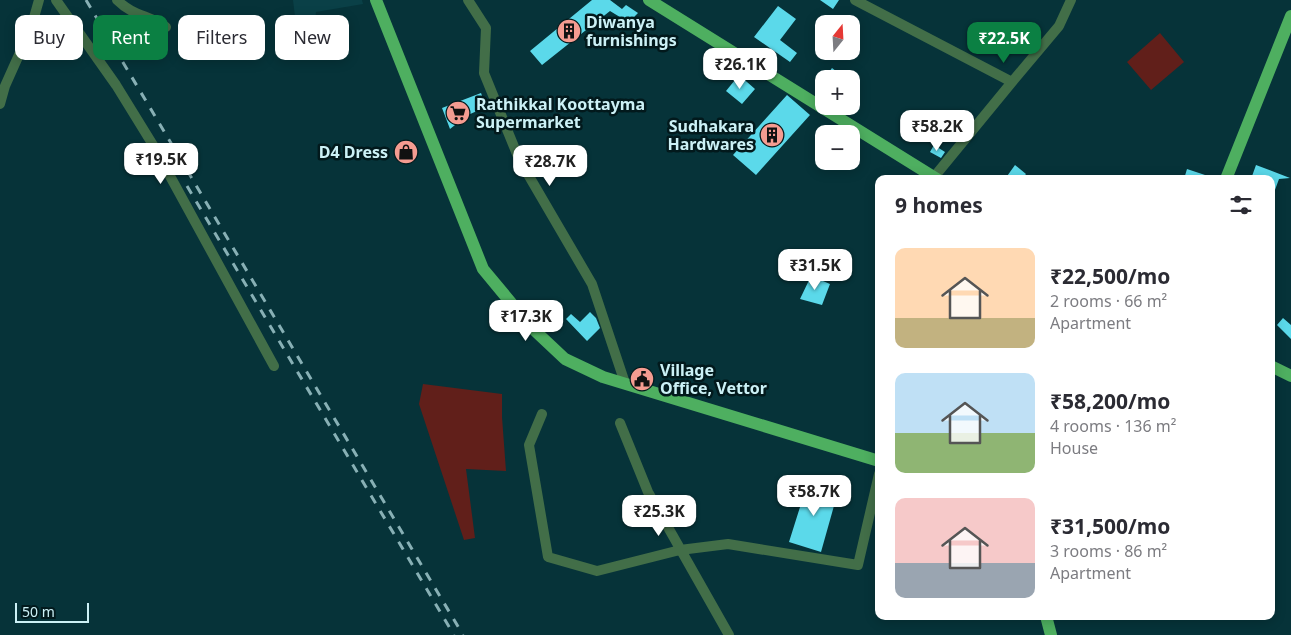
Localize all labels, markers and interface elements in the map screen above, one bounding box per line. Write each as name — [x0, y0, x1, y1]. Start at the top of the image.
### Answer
place label: Diwanya furnishings — [586, 11, 677, 51]
chip: Buy — [15, 15, 83, 60]
chip: Rent — [93, 15, 168, 60]
chip: Filters — [178, 15, 265, 60]
chip: New — [275, 15, 349, 60]
north arrow — [815, 15, 860, 60]
map controls — [815, 15, 860, 170]
building icon: Diwanya furnishings — [556, 18, 582, 44]
pin: ₹22.5K — [963, 22, 1045, 64]
text: ₹22.5K — [978, 27, 1030, 49]
pin: ₹26.1K — [699, 48, 781, 90]
text: ₹26.1K — [714, 53, 766, 75]
button: + — [815, 70, 860, 115]
place label: Rathikkal Koottayma Supermarket — [476, 93, 645, 133]
supermarket icon: Rathikkal Koottayma Supermarket — [445, 100, 471, 126]
pin: ₹58.2K — [896, 110, 978, 152]
place label: Sudhakara Hardwares — [668, 115, 754, 155]
text: ₹58.2K — [911, 115, 963, 137]
building icon: Sudhakara Hardwares — [759, 122, 785, 148]
button: − — [815, 125, 860, 170]
shop icon: D4 Dress — [393, 139, 419, 165]
place label: D4 Dress — [319, 141, 388, 163]
pin: ₹19.5K — [120, 142, 202, 185]
pin: ₹28.7K — [509, 144, 591, 187]
text: ₹19.5K — [135, 148, 187, 170]
text: ₹28.7K — [524, 150, 576, 172]
text: 9 homes — [895, 191, 983, 219]
icon: filters — [1227, 191, 1255, 219]
pin: ₹31.5K — [774, 248, 856, 291]
text: ₹31.5K — [789, 254, 841, 276]
text: ₹22,500/mo — [1050, 262, 1170, 290]
icon: home — [935, 268, 995, 328]
text: 2 rooms · 66 m² — [1050, 290, 1167, 312]
pin: ₹17.3K — [485, 300, 567, 342]
text: ₹17.3K — [500, 305, 552, 327]
text: Apartment — [1050, 312, 1131, 334]
place label: Village Office, Vettor — [660, 359, 767, 399]
public building icon: Village Office, Vettor — [629, 366, 655, 392]
text: ₹58,200/mo — [1050, 387, 1170, 415]
icon: home — [935, 393, 995, 453]
text: 4 rooms · 136 m² — [1050, 415, 1176, 437]
text: House — [1050, 437, 1098, 459]
pin: ₹58.7K — [773, 474, 855, 517]
text: ₹58.7K — [788, 480, 840, 502]
pin: ₹25.3K — [618, 494, 700, 537]
text: ₹25.3K — [633, 500, 685, 522]
text: ₹31,500/mo — [1050, 512, 1170, 540]
icon: home — [935, 518, 995, 578]
text: 3 rooms · 86 m² — [1050, 540, 1167, 562]
text: Apartment — [1050, 562, 1131, 584]
scale bar — [15, 600, 89, 623]
text: 50 m — [22, 602, 55, 621]

